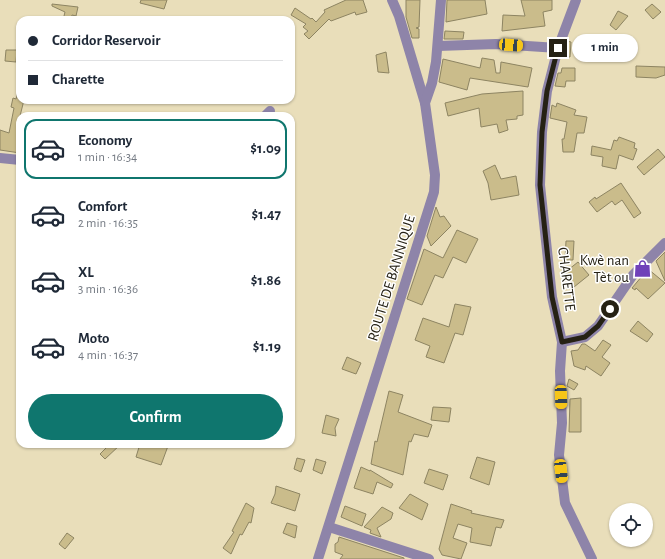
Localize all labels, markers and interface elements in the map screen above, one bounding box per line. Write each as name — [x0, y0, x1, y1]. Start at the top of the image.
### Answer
text: Corridor Reservoir — [52, 33, 161, 48]
callout: 1 min — [572, 34, 638, 62]
car — [499, 38, 523, 52]
route end — [549, 39, 567, 57]
text: 1 min — [591, 41, 619, 54]
text: Charette — [52, 72, 104, 87]
icon: car — [30, 131, 66, 167]
text: Economy — [78, 133, 132, 148]
text: $1.09 — [250, 141, 281, 156]
text: 1 min · 16:34 — [78, 151, 137, 164]
icon: car — [30, 197, 66, 233]
text: Comfort — [78, 199, 127, 214]
text: $1.47 — [251, 207, 281, 222]
street label: ROUTE DE BANNIQUE — [365, 213, 418, 343]
text: 2 min · 16:35 — [78, 217, 138, 230]
street label: CHARETTE — [555, 246, 578, 312]
place label: Kwè nan Tèt ou — [580, 253, 629, 285]
shop icon: Kwè nan Tèt ou — [632, 259, 652, 279]
icon: car — [30, 263, 66, 299]
text: XL — [78, 265, 94, 280]
text: $1.86 — [251, 273, 281, 288]
text: 3 min · 16:36 — [78, 283, 138, 296]
route start — [601, 300, 619, 318]
icon: car — [30, 329, 66, 365]
text: Moto — [78, 331, 110, 346]
text: $1.19 — [253, 339, 281, 354]
text: 4 min · 16:37 — [78, 349, 138, 362]
car — [555, 385, 567, 409]
button: Confirm — [28, 394, 283, 440]
car — [554, 458, 568, 484]
map controls — [609, 503, 653, 547]
button: locate — [609, 503, 653, 547]

